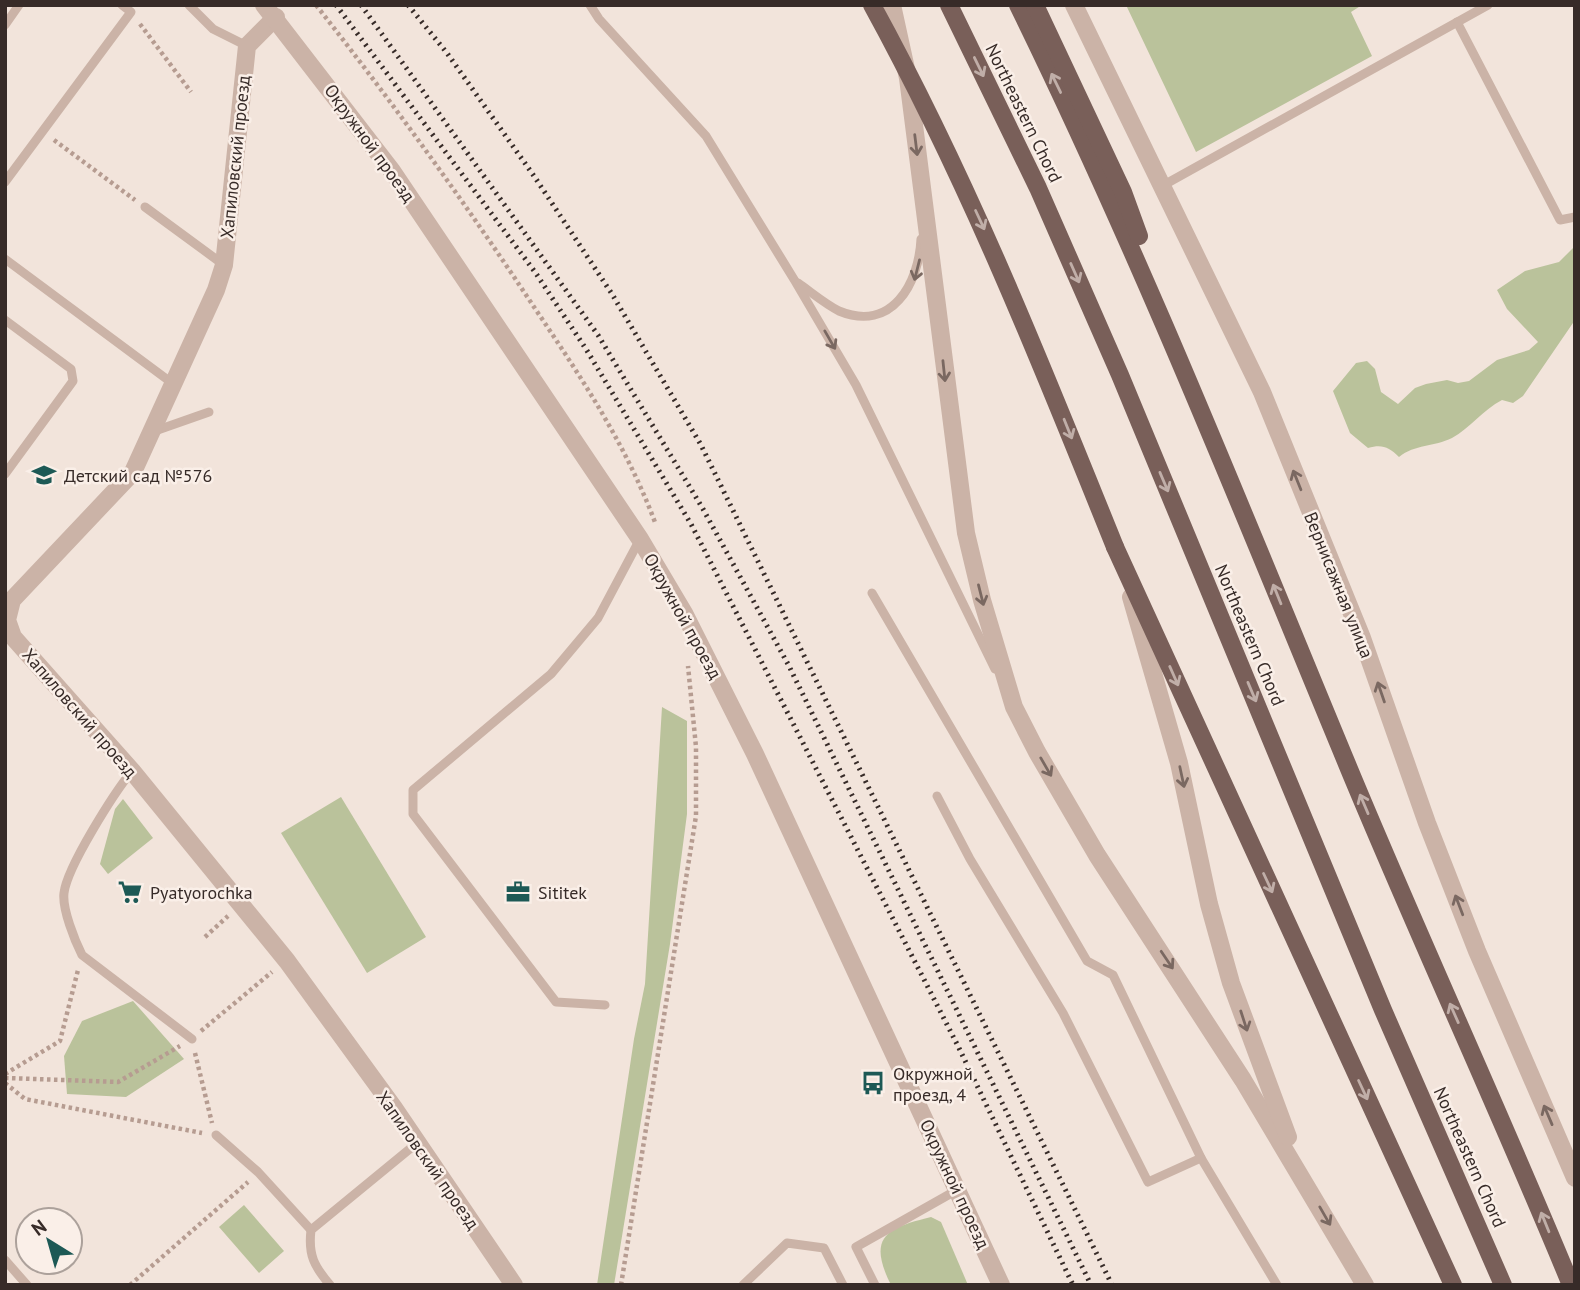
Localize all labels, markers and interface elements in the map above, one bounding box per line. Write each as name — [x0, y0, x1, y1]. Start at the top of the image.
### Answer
street label: Northeastern Chord — [980, 40, 1068, 186]
one-way arrow — [972, 56, 986, 77]
one-way arrow — [1049, 73, 1063, 94]
street label: Хапиловский проезд — [215, 74, 255, 240]
street label: Окружной проезд — [319, 79, 421, 207]
one-way arrow — [909, 133, 922, 156]
one-way arrow — [974, 208, 987, 230]
one-way arrow — [910, 258, 923, 280]
one-way arrow — [1069, 261, 1082, 283]
one-way arrow — [823, 329, 837, 349]
one-way arrow — [937, 359, 950, 381]
one-way arrow — [1062, 418, 1075, 440]
school or university icon: Детский сад №576 — [30, 461, 58, 489]
place label: Детский сад №576 — [64, 464, 212, 487]
one-way arrow — [1290, 470, 1303, 492]
one-way arrow — [1159, 471, 1172, 492]
street label: Вернисажная улица — [1299, 509, 1379, 661]
street label: Окружной проезд — [639, 549, 727, 683]
street label: Northeastern Chord — [1210, 561, 1290, 709]
one-way arrow — [975, 583, 988, 606]
one-way arrow — [1270, 584, 1283, 605]
street label: Хапиловский проезд — [17, 643, 143, 783]
one-way arrow — [1167, 665, 1181, 686]
one-way arrow — [1246, 681, 1259, 702]
one-way arrow — [1374, 681, 1386, 703]
one-way arrow — [1039, 757, 1053, 777]
one-way arrow — [1176, 765, 1190, 788]
one-way arrow — [1357, 794, 1370, 815]
one-way arrow — [1262, 872, 1275, 893]
supermarket icon: Pyatyorochka — [116, 878, 144, 906]
office icon: Sititek — [504, 878, 532, 906]
place label: Pyatyorochka — [150, 881, 253, 904]
place label: Sititek — [538, 881, 587, 904]
one-way arrow — [1452, 895, 1465, 917]
one-way arrow — [1160, 949, 1174, 969]
one-way arrow — [1447, 1003, 1460, 1024]
one-way arrow — [1239, 1010, 1251, 1032]
place label: Окружной проезд, 4 — [893, 1062, 973, 1106]
bus stop icon: Окружной проезд, 4 — [859, 1069, 887, 1097]
one-way arrow — [1357, 1079, 1370, 1100]
street label: Northeastern Chord — [1429, 1083, 1511, 1231]
street label: Хапиловский проезд — [371, 1086, 485, 1234]
one-way arrow — [1541, 1105, 1554, 1126]
street label: Окружной проезд — [915, 1115, 995, 1253]
one-way arrow — [1318, 1205, 1332, 1225]
north arrow — [14, 1206, 84, 1276]
one-way arrow — [1538, 1211, 1551, 1233]
text: N — [27, 1214, 51, 1241]

